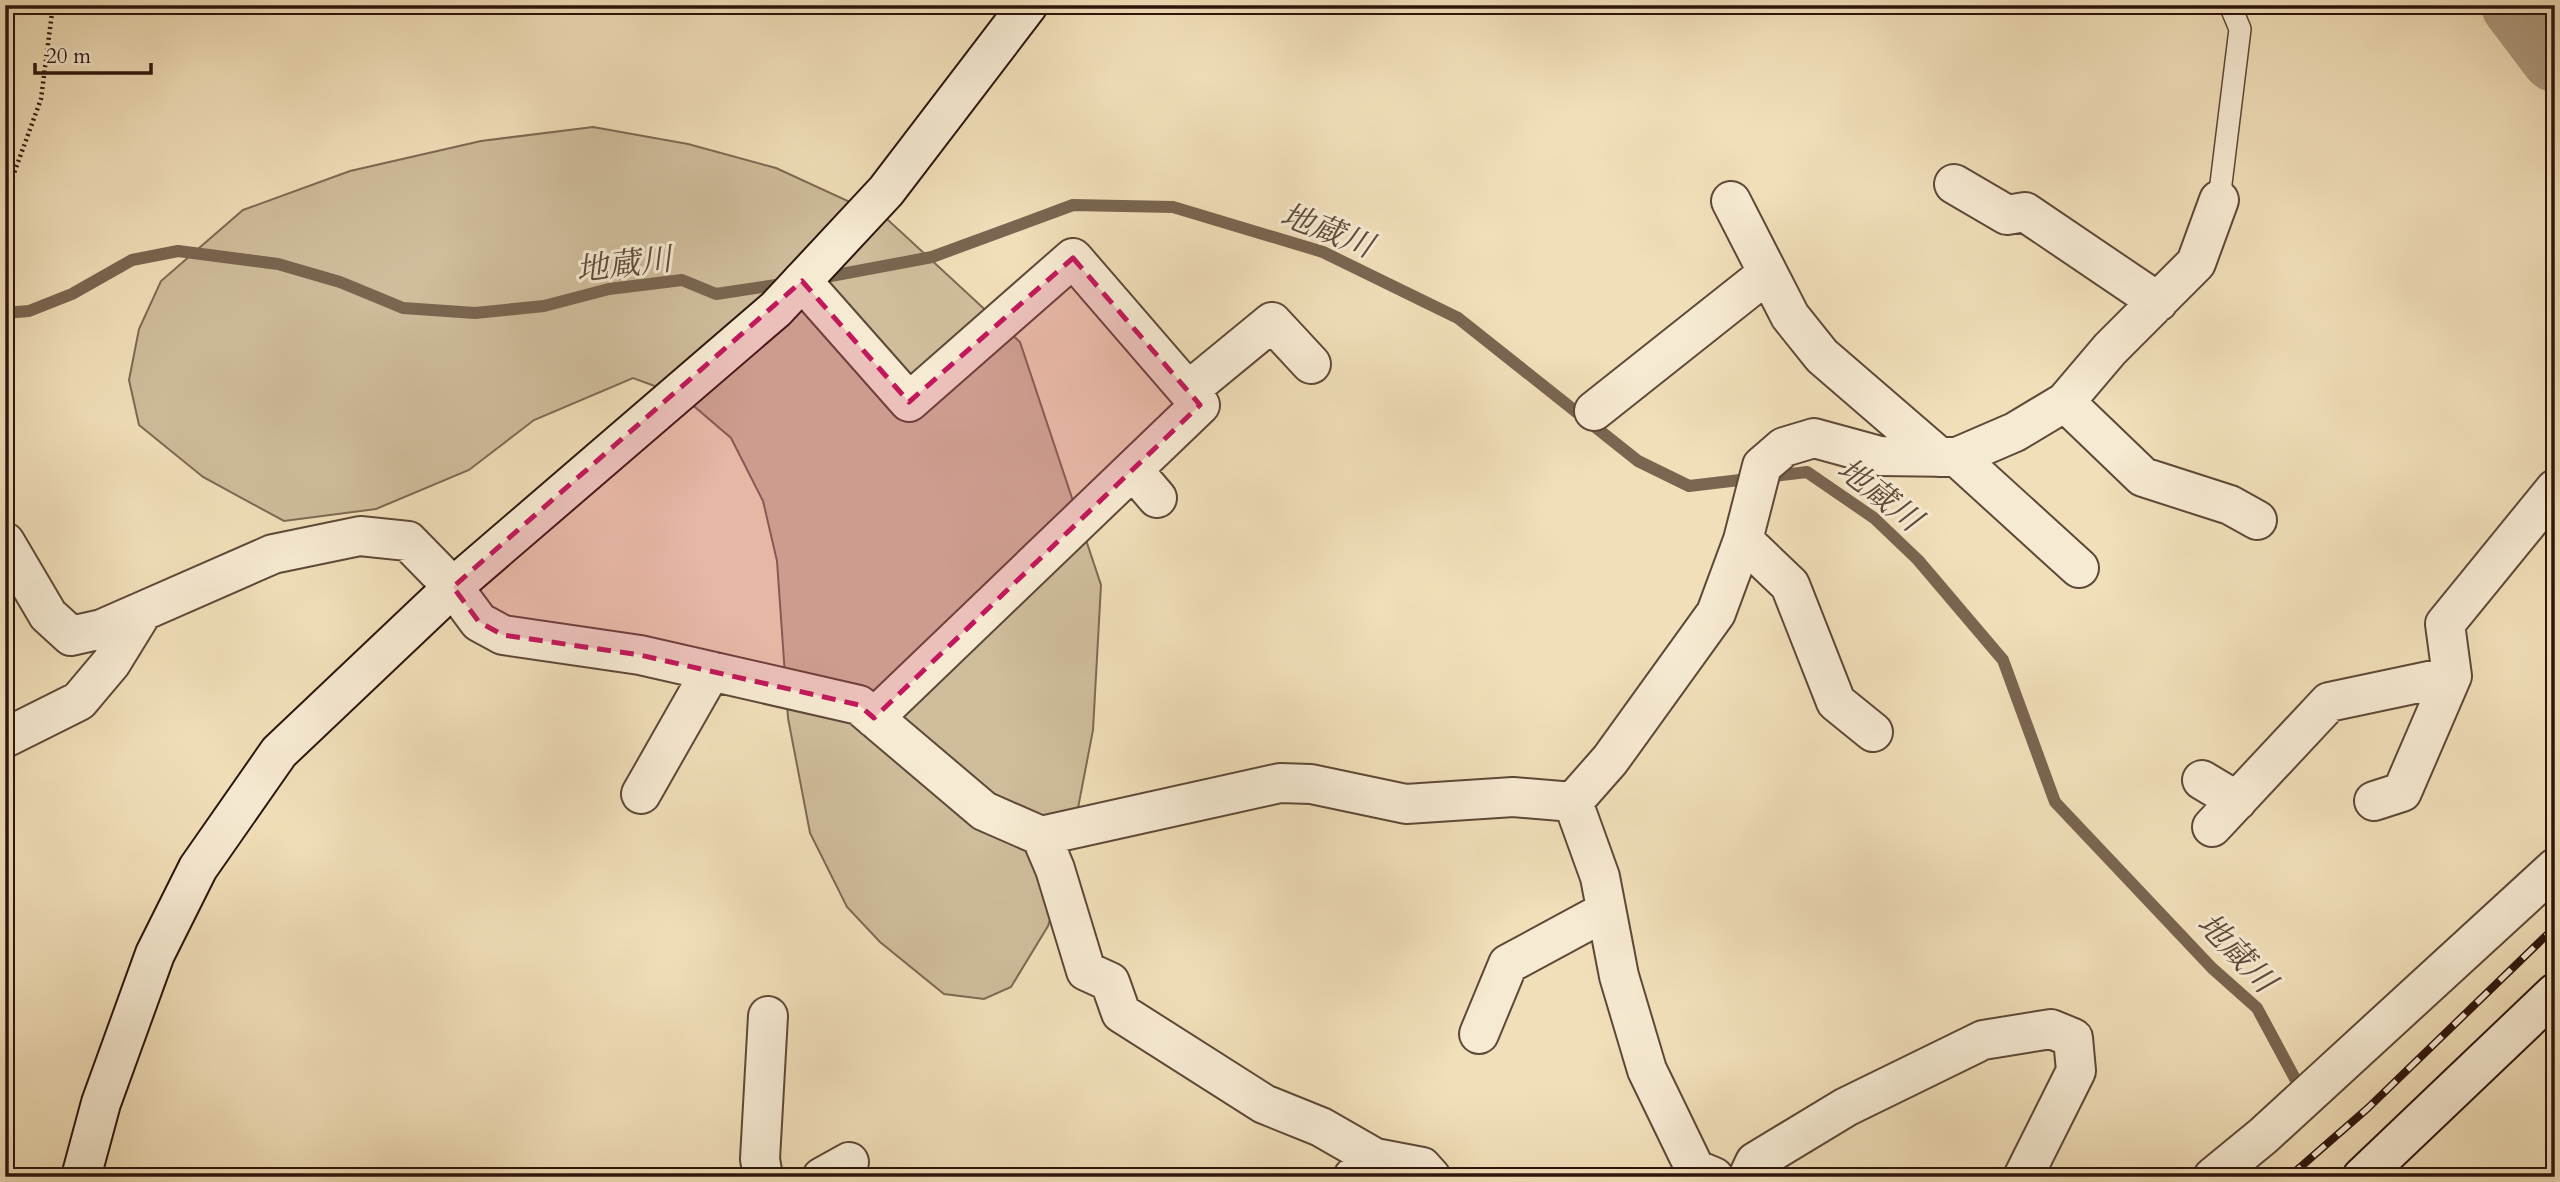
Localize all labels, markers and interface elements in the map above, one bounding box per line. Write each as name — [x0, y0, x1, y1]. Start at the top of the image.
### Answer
scale bar — [35, 32, 150, 76]
text: 20 m — [46, 42, 91, 71]
water label: 地蔵川 — [1274, 193, 1382, 270]
water label: 地蔵川 — [574, 237, 677, 293]
water label: 地蔵川 — [1828, 448, 1933, 544]
water label: 地蔵川 — [2187, 903, 2287, 1005]

